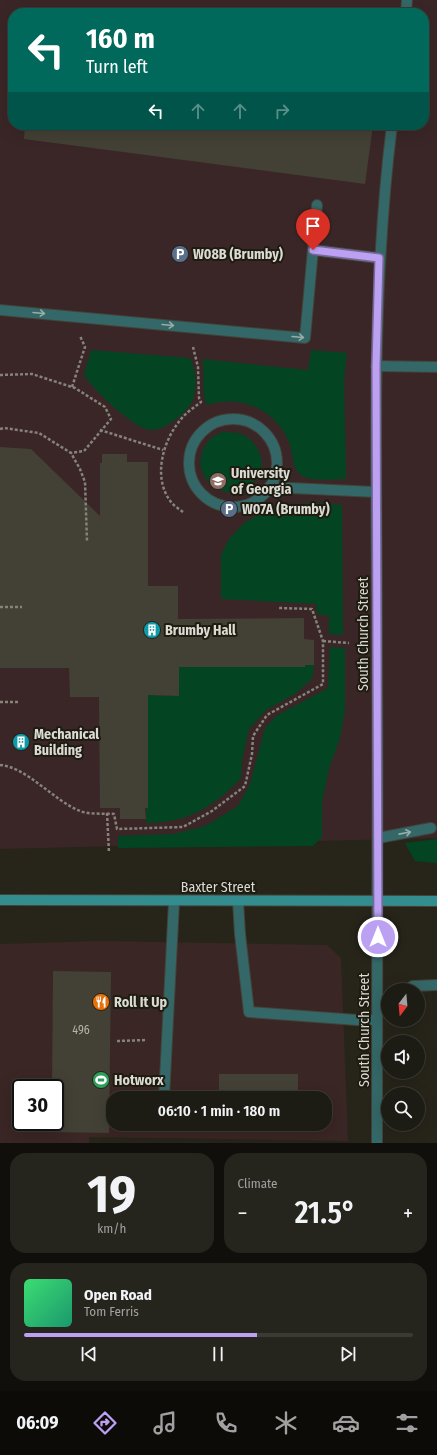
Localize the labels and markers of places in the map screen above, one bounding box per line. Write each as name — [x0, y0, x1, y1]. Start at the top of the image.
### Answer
pin — [296, 209, 330, 250]
parking icon: W08B (Brumby) — [170, 244, 190, 264]
place label: W08B (Brumby) — [193, 246, 283, 263]
place label: University of Georgia — [231, 465, 291, 498]
school or university icon: University of Georgia — [208, 471, 228, 491]
parking icon: W07A (Brumby) — [219, 499, 239, 519]
place label: W07A (Brumby) — [242, 501, 330, 518]
building icon: Brumby Hall — [142, 620, 162, 640]
place label: Brumby Hall — [165, 622, 236, 639]
place label: Mechanical Building — [34, 726, 99, 759]
building icon: Mechanical Building — [11, 732, 31, 752]
restaurant icon: Roll It Up — [91, 992, 111, 1012]
place label: Roll It Up — [114, 994, 168, 1011]
sports icon: Hotworx — [91, 1070, 111, 1090]
place label: Hotworx — [114, 1072, 164, 1089]

